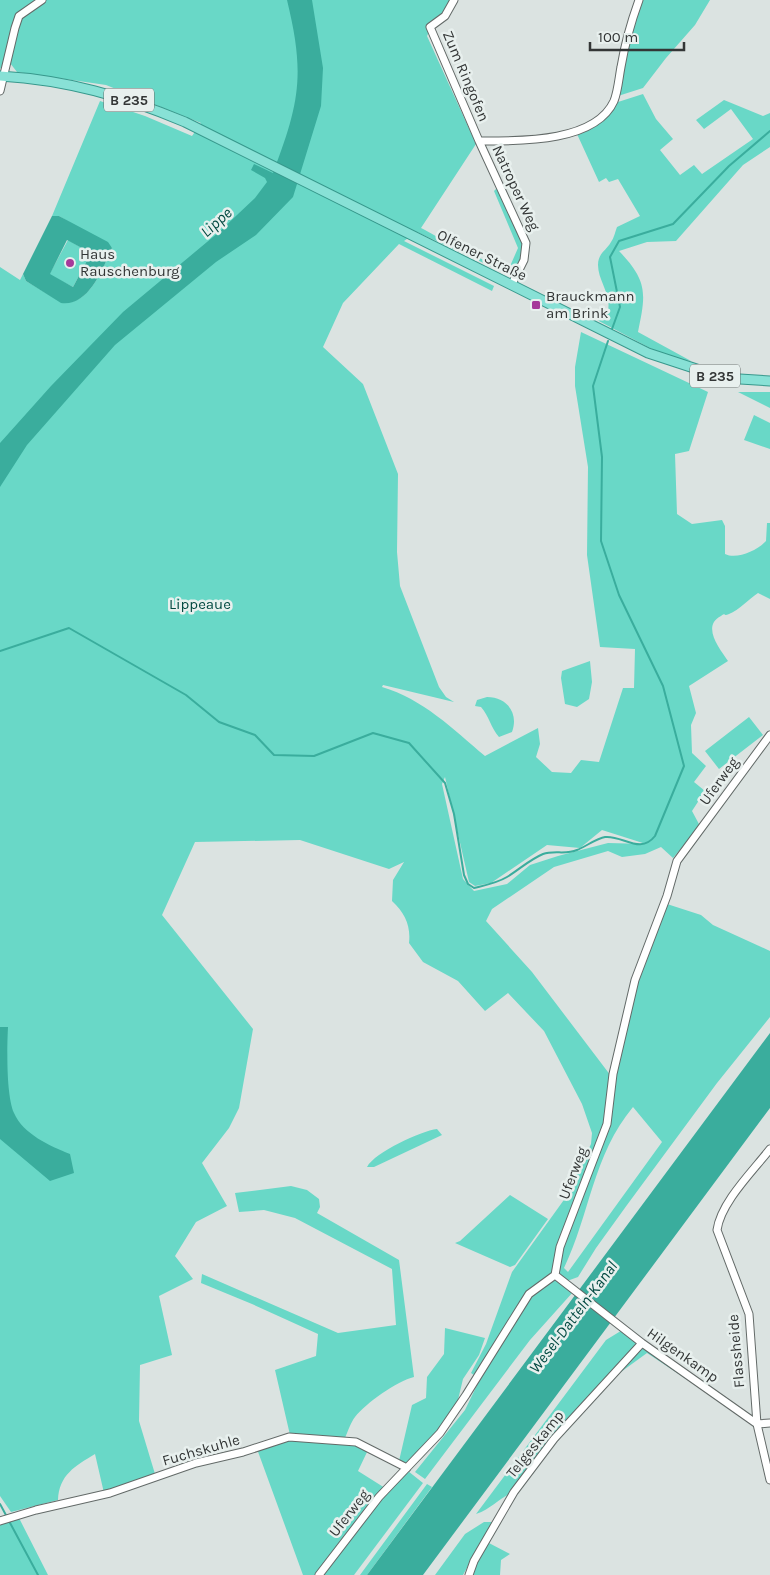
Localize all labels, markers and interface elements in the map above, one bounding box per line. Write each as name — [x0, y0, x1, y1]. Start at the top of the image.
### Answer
scale bar — [590, 20, 684, 52]
street label: Zum Ringofen — [439, 28, 493, 124]
text: 100 m — [598, 28, 638, 46]
road number: B 235 — [104, 88, 154, 112]
street label: Natroper Weg — [488, 142, 544, 234]
water label: Lippe — [196, 203, 236, 241]
street label: Olfener Straße — [434, 225, 530, 285]
place label: Haus Rauschenburg — [80, 245, 180, 280]
marker: Haus Rauschenburg — [64, 257, 76, 269]
place label: Brauckmann am Brink — [546, 287, 635, 322]
marker: Brauckmann am Brink — [530, 299, 542, 311]
road number: B 235 — [690, 364, 740, 388]
park label: Lippeaue — [169, 595, 231, 613]
street label: Uferweg — [696, 753, 743, 809]
street label: Uferweg — [555, 1144, 591, 1202]
water label: Wesel-Datteln-Kanal — [525, 1257, 621, 1377]
street label: Flassheide — [724, 1313, 748, 1389]
street label: Hilgenkamp — [644, 1324, 722, 1386]
street label: Telgeskamp — [502, 1407, 568, 1481]
street label: Fuchskuhle — [160, 1430, 242, 1470]
street label: Uferweg — [325, 1485, 373, 1540]

